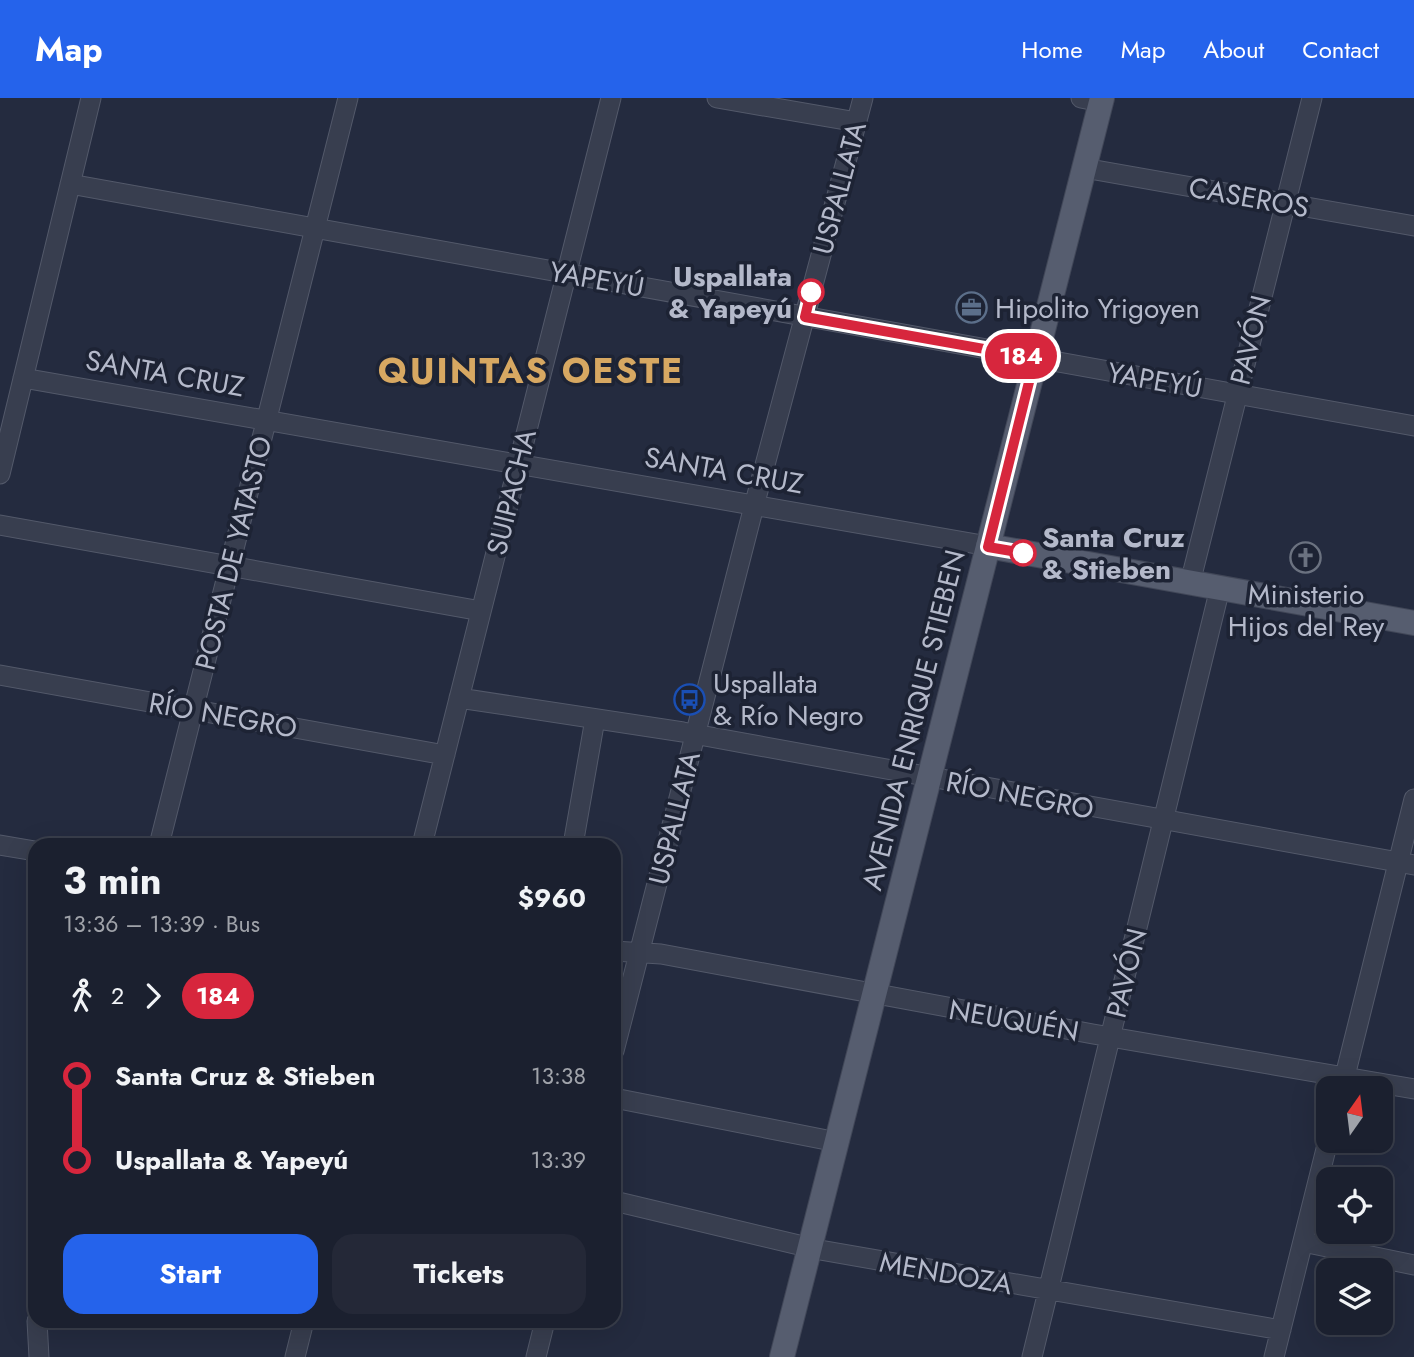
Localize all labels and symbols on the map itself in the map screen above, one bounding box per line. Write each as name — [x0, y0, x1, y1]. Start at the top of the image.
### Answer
street label: USPALLATA — [802, 117, 877, 259]
street label: CASEROS — [1186, 167, 1312, 228]
street label: YAPEYÚ — [546, 251, 647, 308]
place label: Uspallata & Yapeyú — [668, 256, 792, 329]
marker: Uspallata & Yapeyú — [798, 279, 824, 305]
place label: Hipolito Yrigoyen — [995, 288, 1200, 329]
office icon: Hipolito Yrigoyen — [955, 291, 989, 325]
street label: PAVÓN — [1220, 291, 1281, 389]
line badge: 184 — [981, 333, 1061, 379]
street label: SANTA CRUZ — [82, 339, 247, 408]
district label: QUINTAS OESTE — [378, 346, 684, 396]
street label: YAPEYÚ — [1104, 352, 1205, 409]
street label: SUIPACHA — [476, 424, 547, 559]
street label: POSTA DE YATASTO — [185, 432, 282, 675]
street label: SANTA CRUZ — [641, 436, 806, 505]
place label: Santa Cruz & Stieben — [1042, 517, 1185, 590]
marker: Santa Cruz & Stieben — [1010, 540, 1036, 566]
church icon: Ministerio Hijos del Rey — [1289, 540, 1323, 574]
street label: AVENIDA ENRIQUE STIEBEN — [851, 546, 976, 895]
place label: Ministerio Hijos del Rey — [1228, 574, 1385, 647]
place label: Uspallata & Río Negro — [713, 663, 864, 736]
street label: RÍO NEGRO — [146, 682, 300, 749]
bus stop icon: Uspallata & Río Negro — [673, 682, 707, 716]
street label: USPALLATA — [638, 747, 711, 889]
street label: RÍO NEGRO — [943, 761, 1097, 830]
street label: PAVÓN — [1096, 924, 1157, 1022]
street label: NEUQUÉN — [946, 989, 1082, 1052]
north arrow — [1316, 1076, 1393, 1153]
street label: MENDOZA — [876, 1242, 1016, 1305]

